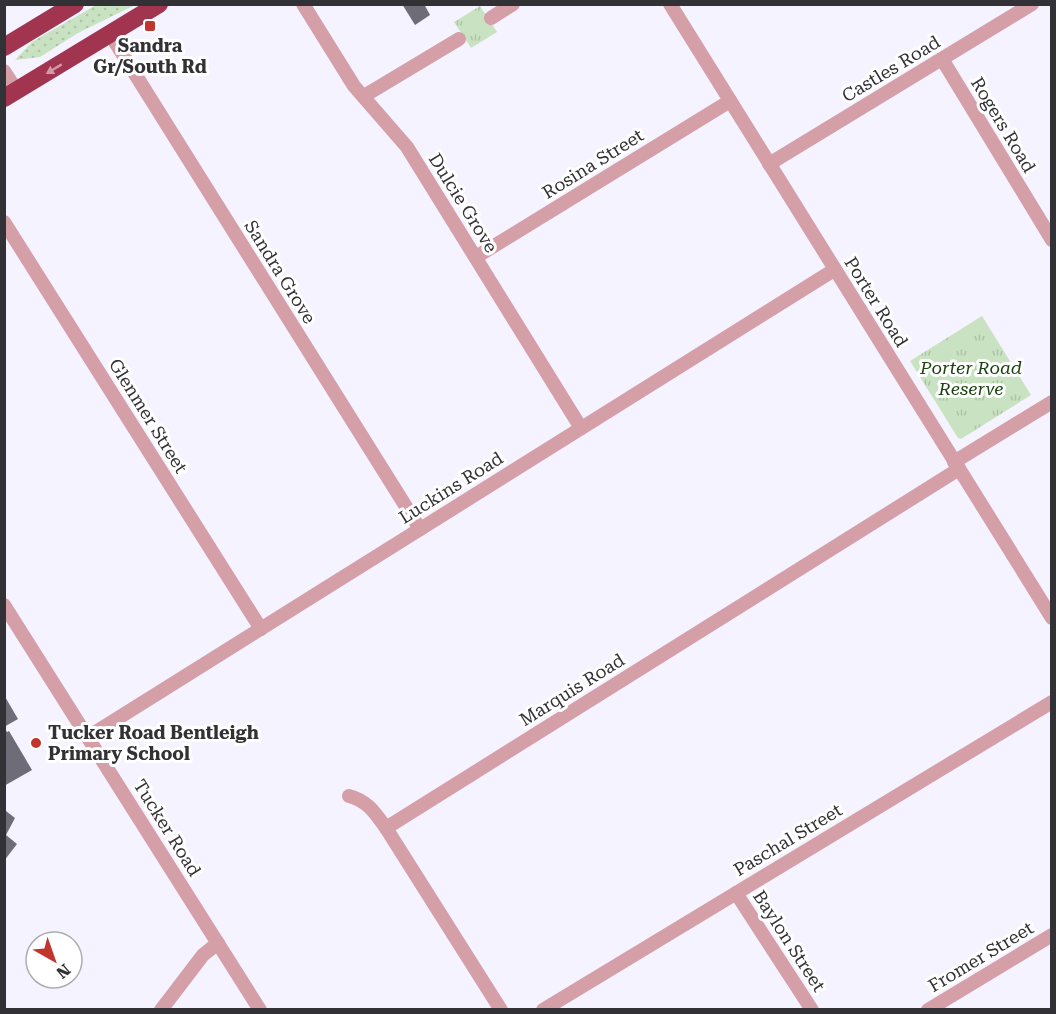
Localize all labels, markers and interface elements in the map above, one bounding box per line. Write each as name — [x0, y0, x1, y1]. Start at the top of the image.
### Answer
marker: Sandra Gr/South Rd — [143, 19, 157, 33]
street label: Castles Road — [838, 31, 944, 106]
place label: Sandra Gr/South Rd — [93, 35, 207, 77]
one-way arrow — [46, 63, 62, 74]
street label: Rogers Road — [967, 73, 1040, 177]
street label: Rosina Street — [538, 124, 647, 203]
street label: Dulcie Grove — [425, 149, 502, 256]
street label: Sandra Grove — [240, 216, 321, 327]
street label: Porter Road — [840, 253, 913, 351]
street label: Glenmer Street — [105, 355, 192, 477]
park label: Porter Road Reserve — [919, 357, 1022, 399]
street label: Luckins Road — [395, 447, 507, 528]
street label: Marquis Road — [515, 649, 628, 730]
place label: Tucker Road Bentleigh Primary School — [48, 722, 259, 764]
marker: Tucker Road Bentleigh Primary School — [29, 736, 43, 750]
street label: Tucker Road — [129, 775, 206, 880]
street label: Paschal Street — [730, 799, 846, 880]
street label: Baylon Street — [749, 886, 830, 995]
street label: Fromer Street — [924, 917, 1037, 996]
north arrow — [24, 930, 84, 990]
text: N — [52, 960, 74, 982]

